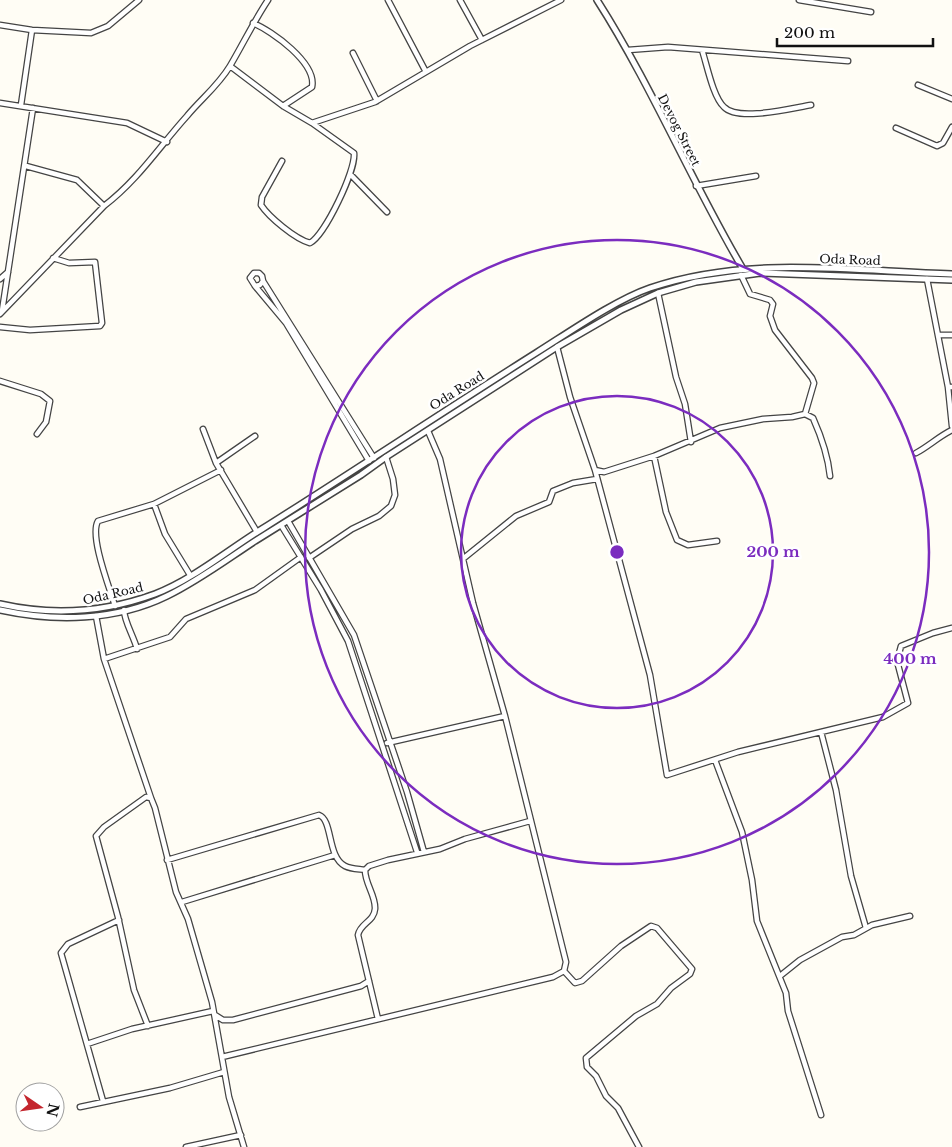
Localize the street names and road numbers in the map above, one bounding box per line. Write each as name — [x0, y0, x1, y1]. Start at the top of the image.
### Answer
street label: Devog Street — [655, 91, 704, 169]
street label: Oda Road — [819, 251, 881, 268]
street label: Oda Road — [427, 368, 487, 413]
street label: Oda Road — [81, 579, 144, 608]

